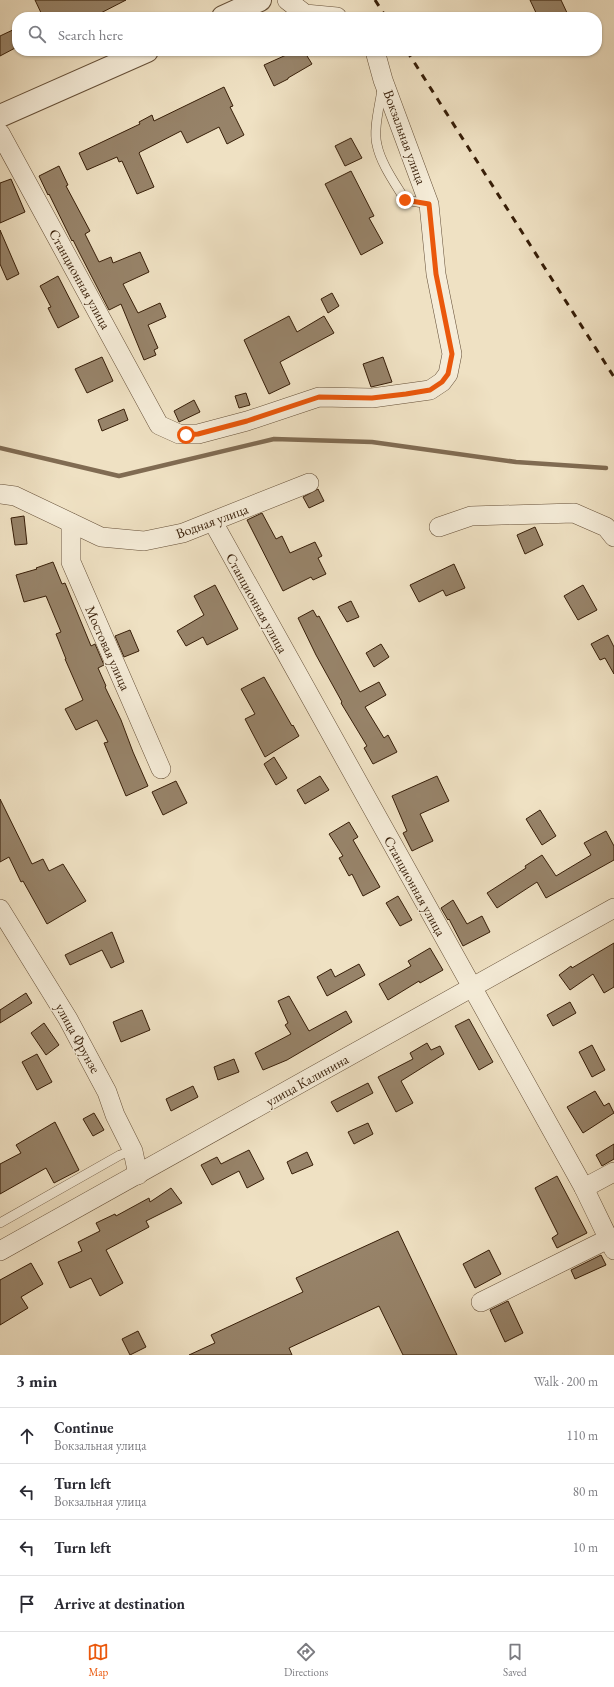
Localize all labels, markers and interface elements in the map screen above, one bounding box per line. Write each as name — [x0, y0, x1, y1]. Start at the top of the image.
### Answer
search box — [12, 12, 602, 56]
icon: search — [26, 23, 48, 45]
text: Search here — [58, 25, 123, 44]
street label: Вокзальная улица — [380, 87, 431, 187]
route end — [396, 191, 414, 209]
street label: Станционная улица — [45, 226, 115, 333]
route start — [177, 426, 195, 444]
street label: Водная улица — [173, 499, 251, 542]
street label: Станционная улица — [222, 550, 292, 657]
street label: Мостовая улица — [81, 603, 135, 694]
street label: Станционная улица — [380, 833, 450, 940]
street label: улица Фрунзе — [51, 1000, 105, 1077]
street label: улица Калинина — [262, 1050, 352, 1110]
text: 3 min — [16, 1370, 57, 1392]
text: Walk · 200 m — [534, 1373, 598, 1390]
text: Continue — [54, 1418, 114, 1437]
icon: ahead — [16, 1425, 38, 1447]
text: 110 m — [567, 1427, 598, 1444]
text: Вокзальная улица — [54, 1437, 146, 1454]
text: Turn left — [54, 1474, 111, 1493]
icon: left — [16, 1481, 38, 1503]
text: 80 m — [573, 1483, 598, 1500]
text: Вокзальная улица — [54, 1493, 146, 1510]
icon: left — [16, 1537, 38, 1559]
text: Turn left — [54, 1538, 111, 1557]
text: 10 m — [573, 1539, 598, 1556]
icon: arrive — [16, 1593, 38, 1615]
text: Arrive at destination — [54, 1594, 185, 1613]
tab: Map — [87, 1641, 109, 1679]
tab: Directions — [284, 1641, 328, 1679]
tab: Saved — [503, 1641, 527, 1679]

